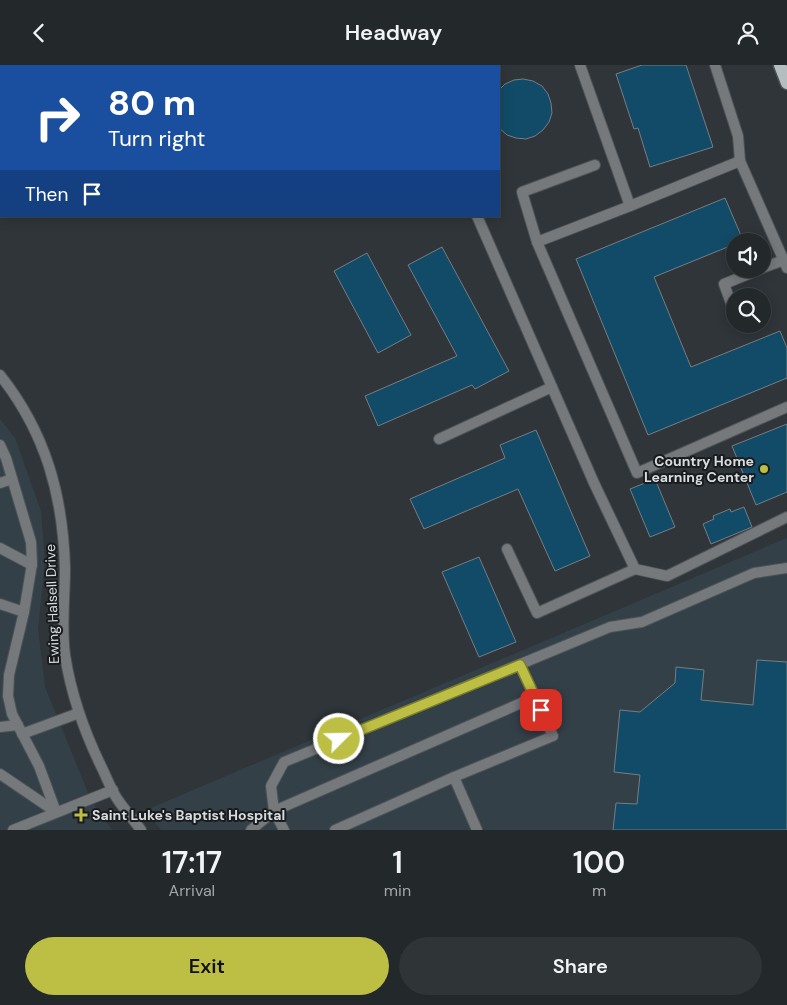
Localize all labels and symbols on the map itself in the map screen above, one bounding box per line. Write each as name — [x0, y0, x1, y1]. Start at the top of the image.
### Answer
place label: Country Home Learning Center — [644, 452, 754, 486]
marker: Country Home Learning Center — [758, 463, 770, 475]
street label: Ewing Halsell Drive — [41, 544, 63, 664]
pin — [520, 689, 562, 731]
position arrow — [312, 712, 364, 764]
place label: Saint Luke's Baptist Hospital — [92, 806, 285, 824]
marker: Saint Luke's Baptist Hospital — [74, 808, 88, 822]

